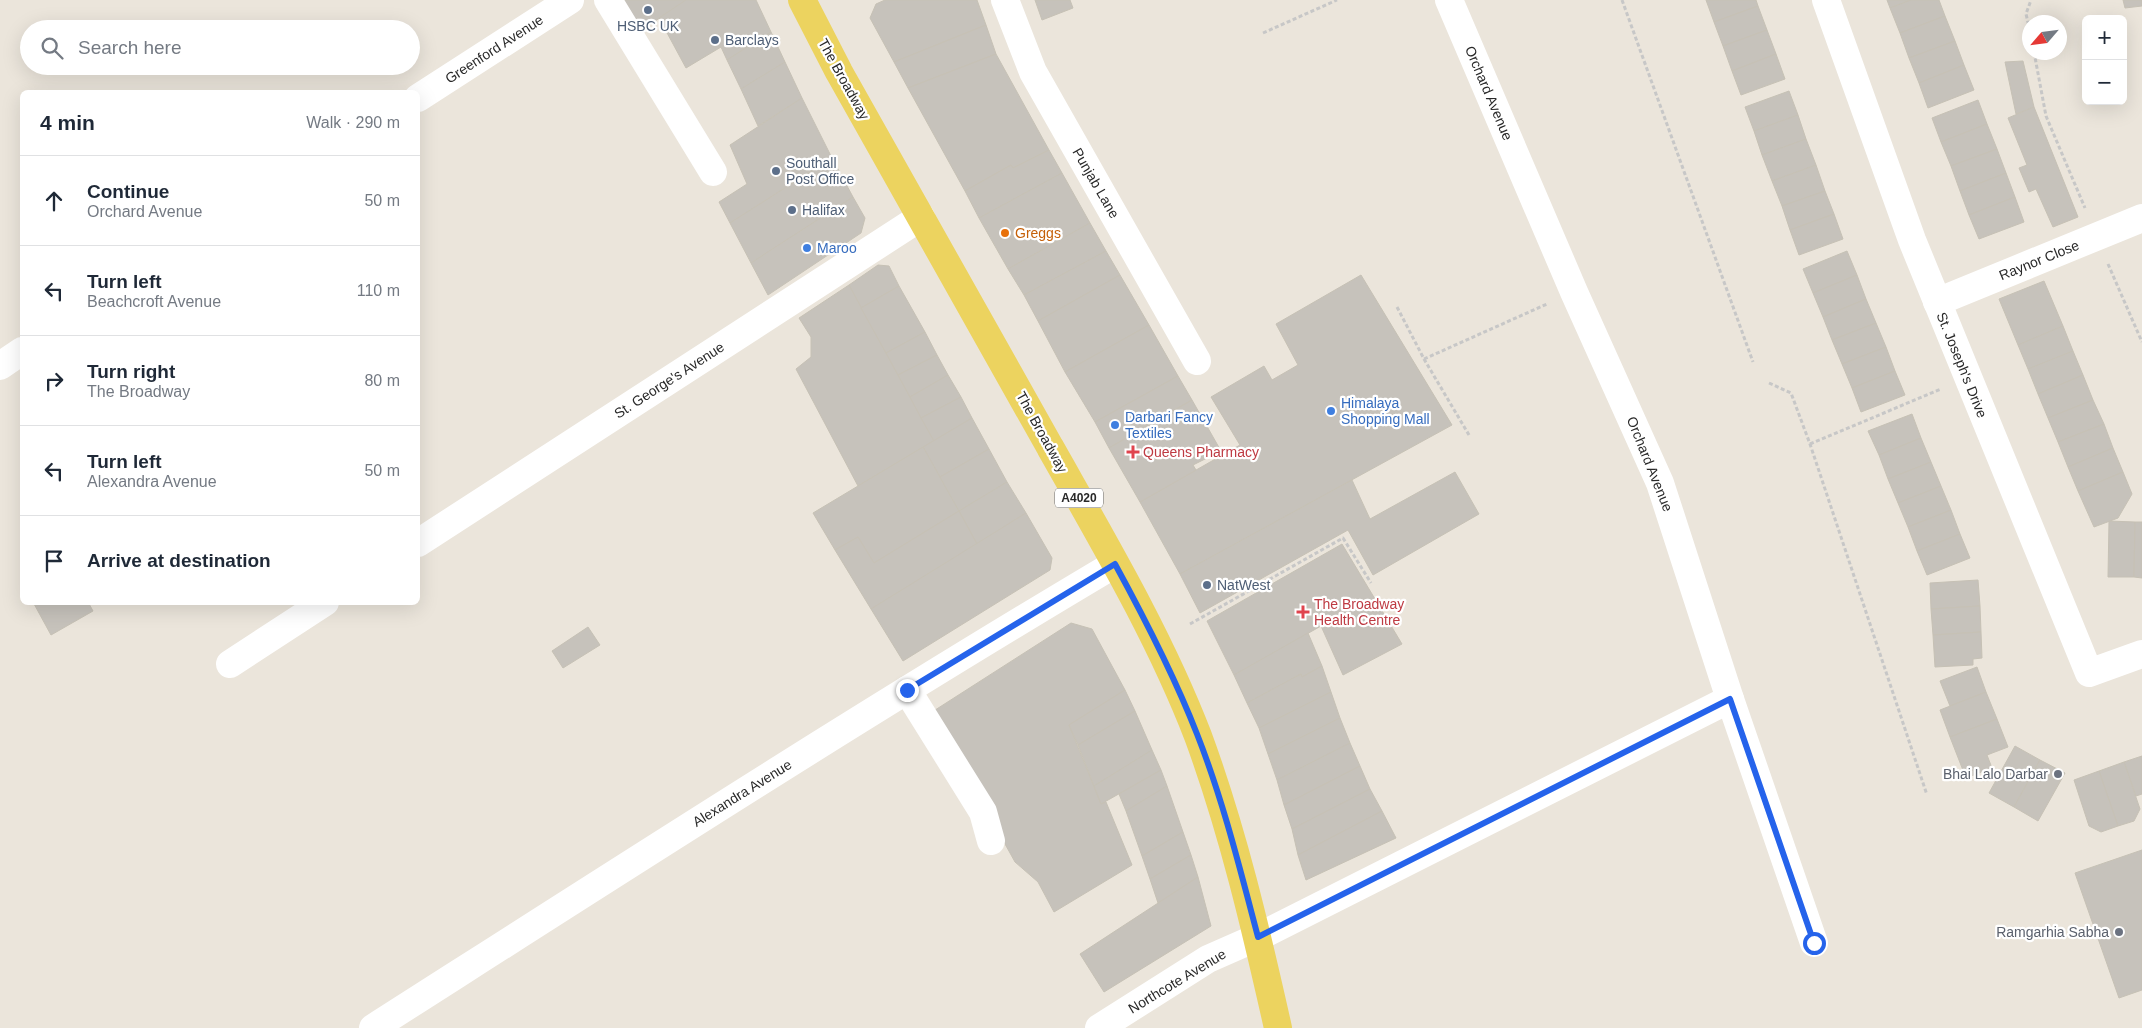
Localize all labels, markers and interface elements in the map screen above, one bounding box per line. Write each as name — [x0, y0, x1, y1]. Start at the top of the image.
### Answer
marker: HSBC UK — [642, 4, 654, 16]
street label: Greenford Avenue — [442, 11, 546, 87]
north arrow — [2022, 15, 2067, 60]
map controls — [2082, 15, 2127, 105]
button: + — [2082, 15, 2127, 60]
place label: HSBC UK — [617, 18, 680, 34]
search box — [20, 20, 420, 75]
place label: Barclays — [725, 32, 779, 48]
icon: search — [38, 34, 66, 62]
marker: Barclays — [709, 34, 721, 46]
street label: The Broadway — [815, 36, 873, 122]
text: Search here — [78, 37, 182, 58]
street label: Orchard Avenue — [1462, 43, 1516, 143]
button: − — [2082, 60, 2127, 105]
text: 4 min — [40, 111, 95, 134]
text: Walk · 290 m — [306, 114, 400, 131]
street label: Punjab Lane — [1069, 145, 1123, 221]
place label: Southall Post Office — [786, 155, 854, 187]
marker: Southall Post Office — [770, 165, 782, 177]
text: Continue — [87, 181, 169, 202]
icon: ahead — [40, 187, 68, 215]
text: 50 m — [364, 192, 400, 209]
place label: Halifax — [802, 202, 845, 218]
text: Orchard Avenue — [87, 203, 202, 220]
marker: Halifax — [786, 204, 798, 216]
place label: Greggs — [1015, 225, 1061, 241]
marker: Greggs — [999, 227, 1011, 239]
street label: Raynor Close — [1997, 237, 2082, 283]
place label: Maroo — [817, 240, 857, 256]
marker: Maroo — [801, 242, 813, 254]
text: Turn left — [87, 271, 162, 292]
icon: left — [40, 277, 68, 305]
text: 110 m — [357, 282, 400, 299]
text: Beachcroft Avenue — [87, 293, 221, 310]
street label: St. Joseph's Drive — [1934, 310, 1991, 420]
street label: St. George's Avenue — [611, 338, 727, 421]
text: Turn right — [87, 361, 175, 382]
icon: right — [40, 367, 68, 395]
text: 80 m — [364, 372, 400, 389]
text: The Broadway — [87, 383, 190, 400]
street label: The Broadway — [1013, 389, 1071, 475]
place label: Himalaya Shopping Mall — [1341, 395, 1430, 427]
marker: Himalaya Shopping Mall — [1325, 405, 1337, 417]
place label: Darbari Fancy Textiles — [1125, 409, 1213, 441]
street label: Orchard Avenue — [1624, 414, 1676, 514]
marker: Darbari Fancy Textiles — [1109, 419, 1121, 431]
place label: Queens Pharmacy — [1143, 444, 1259, 460]
marker: Queens Pharmacy — [1127, 446, 1139, 458]
text: Turn left — [87, 451, 162, 472]
icon: left — [40, 457, 68, 485]
text: 50 m — [364, 462, 400, 479]
text: Alexandra Avenue — [87, 473, 217, 490]
road number: A4020 — [1055, 488, 1103, 508]
icon: arrive — [40, 547, 68, 575]
text: Arrive at destination — [87, 550, 271, 571]
place label: NatWest — [1217, 577, 1271, 593]
marker: NatWest — [1201, 579, 1213, 591]
place label: The Broadway Health Centre — [1314, 596, 1404, 628]
marker: The Broadway Health Centre — [1296, 605, 1310, 619]
route end — [896, 679, 919, 702]
street label: Alexandra Avenue — [690, 756, 794, 830]
place label: Bhai Lalo Darbar — [1943, 766, 2048, 782]
marker: Bhai Lalo Darbar — [2052, 768, 2064, 780]
place label: Ramgarhia Sabha — [1996, 924, 2109, 940]
marker: Ramgarhia Sabha — [2113, 926, 2125, 938]
route start — [1803, 932, 1826, 955]
street label: Northcote Avenue — [1125, 945, 1229, 1016]

